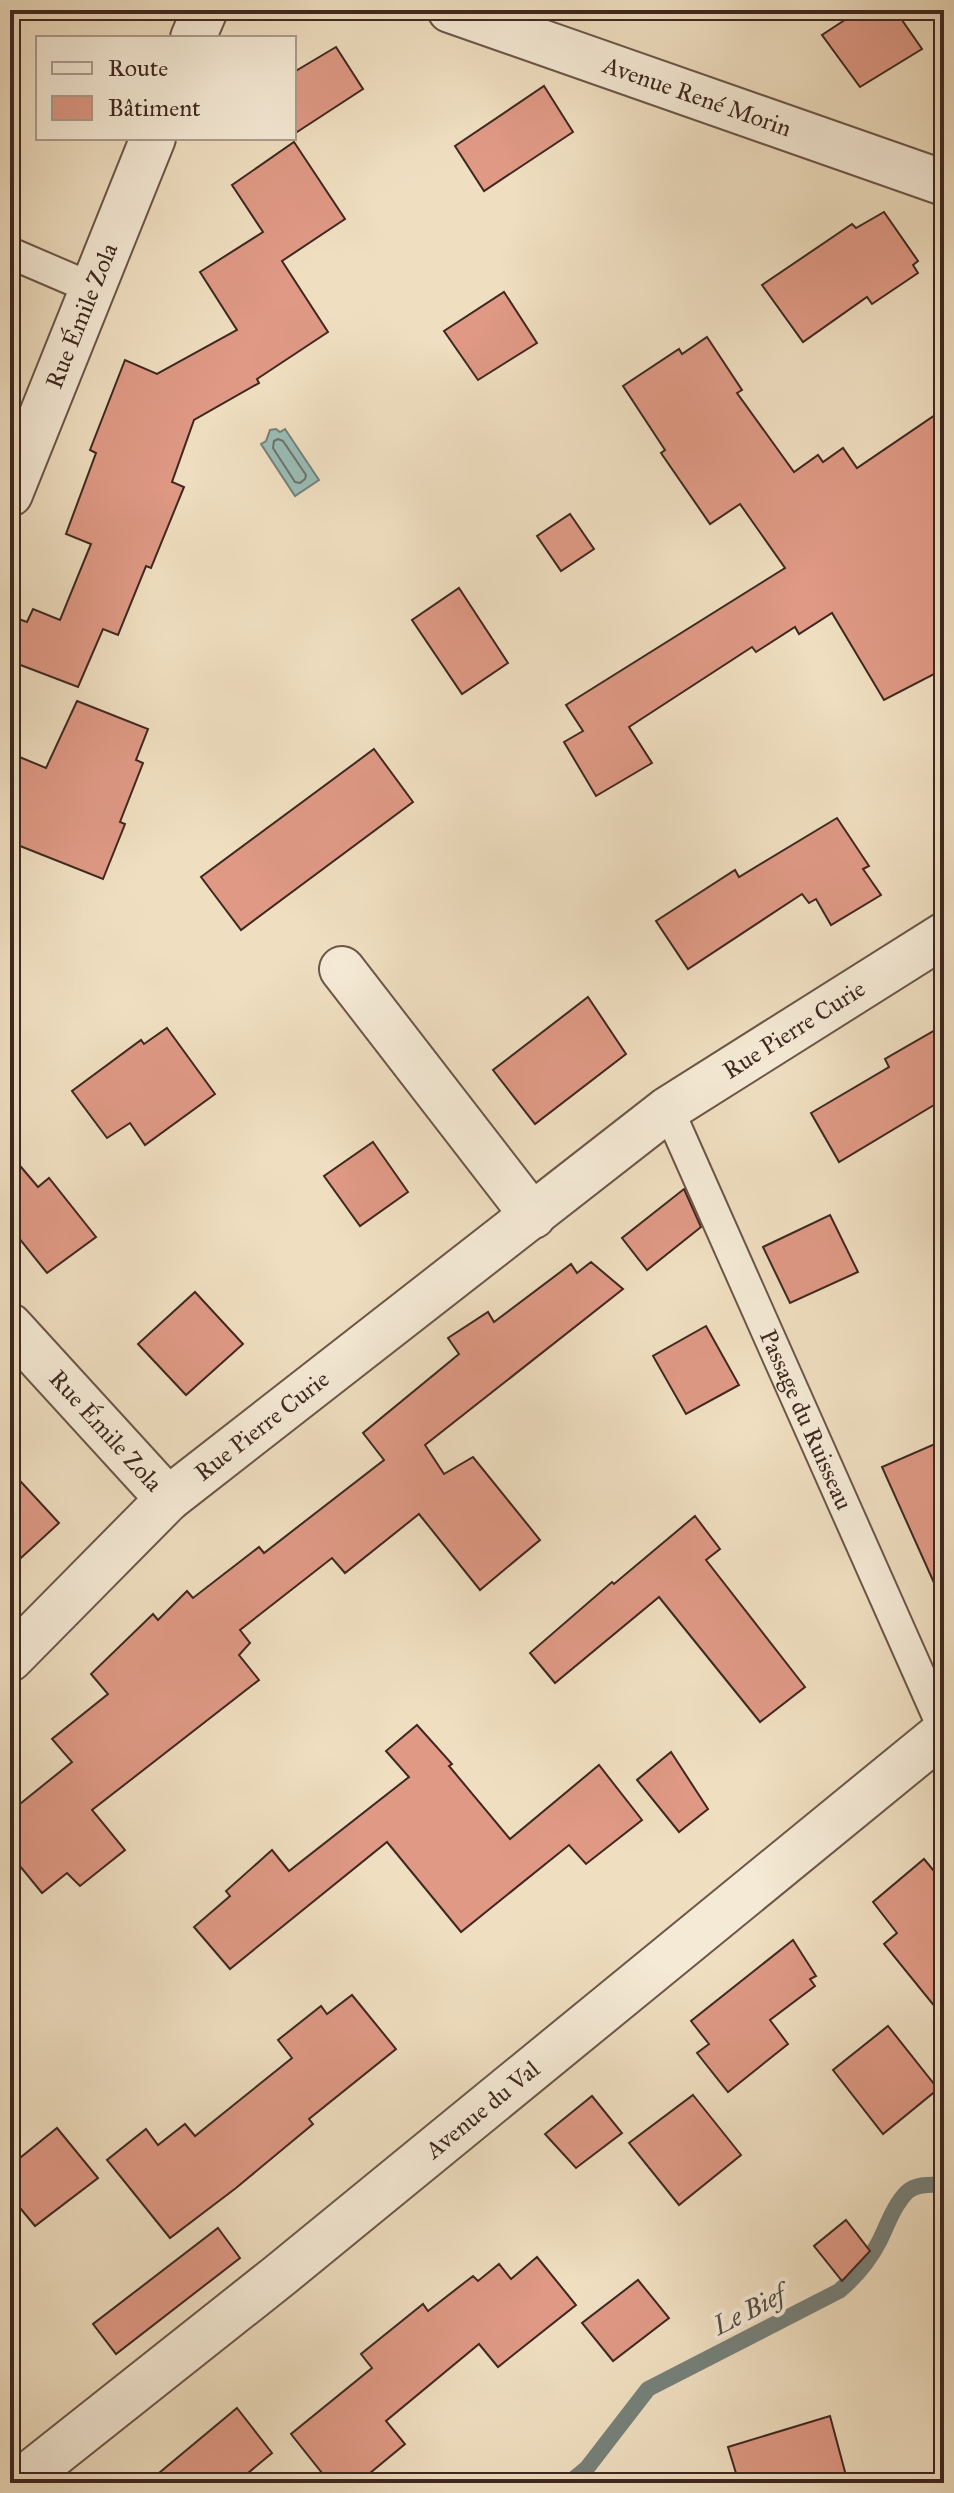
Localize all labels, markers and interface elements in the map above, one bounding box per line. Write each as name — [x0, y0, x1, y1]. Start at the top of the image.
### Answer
legend — [36, 36, 296, 140]
street label: Avenue René Morin — [598, 49, 795, 143]
text: Route — [108, 53, 168, 83]
text: Bâtiment — [108, 93, 201, 123]
street label: Rue Émile Zola — [39, 238, 125, 393]
street label: Rue Pierre Curie — [717, 973, 871, 1086]
street label: Passage du Ruisseau — [753, 1325, 859, 1515]
street label: Rue Émile Zola — [43, 1364, 169, 1498]
street label: Rue Pierre Curie — [189, 1364, 335, 1488]
street label: Avenue du Val — [418, 2054, 546, 2166]
water label: Le Bief — [706, 2275, 796, 2342]

